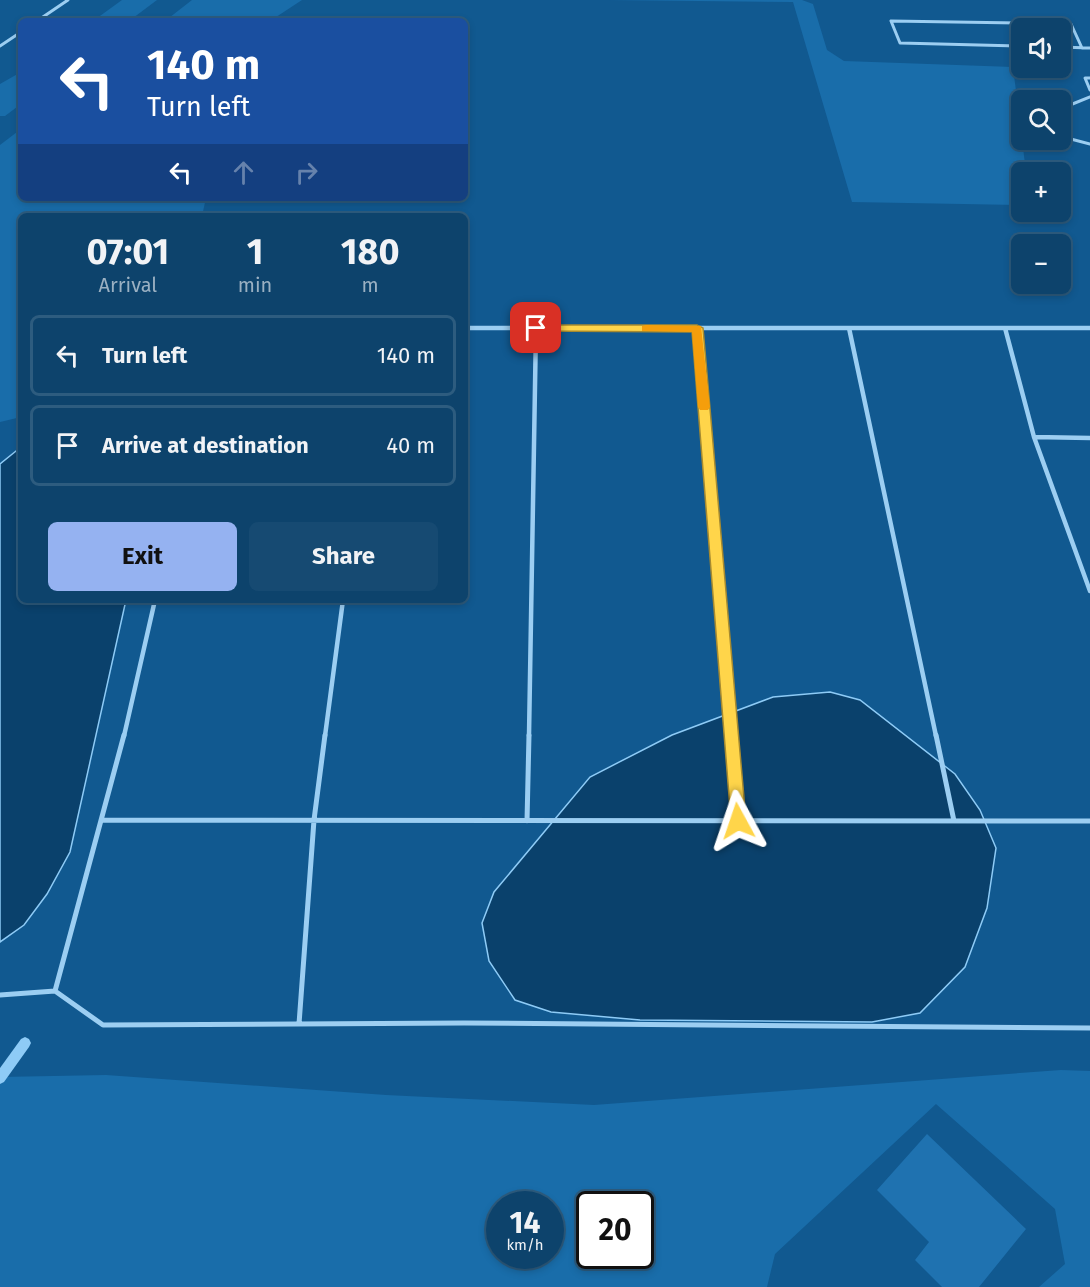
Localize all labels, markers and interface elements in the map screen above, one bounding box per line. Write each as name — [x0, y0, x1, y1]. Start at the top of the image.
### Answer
map controls — [1011, 18, 1071, 294]
button: sound — [1011, 18, 1071, 78]
text: 140 m — [147, 40, 260, 90]
icon: left — [48, 42, 126, 120]
button: search — [1011, 90, 1071, 150]
text: Turn left — [147, 91, 250, 123]
icon: left — [164, 156, 197, 189]
icon: ahead — [227, 156, 260, 189]
icon: right — [290, 156, 323, 189]
button: + — [1011, 162, 1071, 222]
text: 07:01 — [87, 230, 169, 274]
text: 1 — [247, 230, 263, 274]
text: 180 — [341, 230, 400, 274]
button: − — [1011, 234, 1071, 294]
text: Arrival — [99, 273, 157, 297]
text: min — [238, 273, 272, 297]
text: m — [362, 273, 379, 297]
pin — [510, 302, 561, 353]
icon: arrive — [519, 311, 552, 344]
icon: left — [51, 339, 84, 372]
text: Turn left — [102, 342, 187, 369]
text: 140 m — [377, 342, 435, 369]
icon: arrive — [51, 429, 84, 462]
text: Arrive at destination — [102, 432, 309, 459]
text: 40 m — [386, 432, 435, 459]
button: Exit — [48, 522, 237, 591]
button: Share — [249, 522, 438, 591]
position arrow — [706, 789, 770, 853]
speed limit sign: 20 — [576, 1191, 654, 1269]
text: 14 — [510, 1205, 540, 1241]
text: km/h — [506, 1236, 544, 1254]

